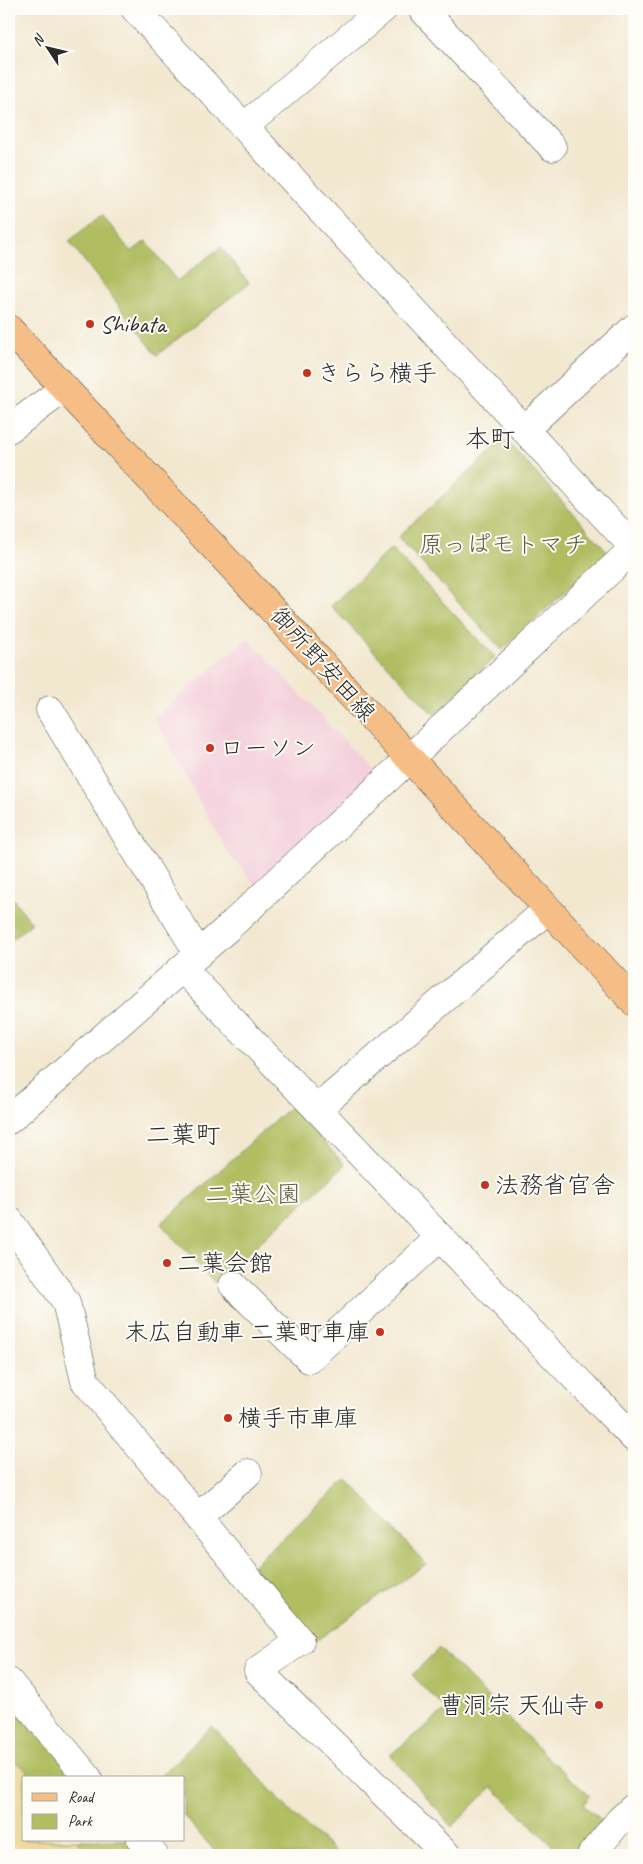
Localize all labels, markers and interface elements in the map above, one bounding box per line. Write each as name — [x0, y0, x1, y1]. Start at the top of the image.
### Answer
north arrow — [22, 22, 72, 72]
text: N — [28, 30, 49, 49]
place label: Shibata — [100, 309, 168, 339]
marker: Shibata — [84, 318, 96, 330]
place label: きらら横手 — [317, 358, 437, 388]
marker: きらら横手 — [301, 367, 313, 379]
district label: 本町 — [465, 423, 515, 455]
park label: 原っぱモトマチ — [419, 529, 587, 559]
street label: 御所野安田線 — [264, 600, 382, 728]
place label: ローソン — [220, 733, 316, 763]
marker: ローソン — [204, 742, 216, 754]
district label: 二葉町 — [145, 1119, 221, 1151]
place label: 法務省官舎 — [495, 1170, 615, 1200]
park label: 二葉公園 — [205, 1179, 301, 1209]
marker: 法務省官舎 — [479, 1179, 491, 1191]
place label: 二葉会館 — [177, 1248, 273, 1278]
marker: 二葉会館 — [161, 1257, 173, 1269]
place label: 末広自動車 二葉町車庫 — [124, 1317, 370, 1347]
marker: 末広自動車 二葉町車庫 — [374, 1326, 386, 1338]
place label: 横手市車庫 — [238, 1403, 358, 1433]
marker: 横手市車庫 — [222, 1412, 234, 1424]
place label: 曹洞宗 天仙寺 — [439, 1690, 589, 1720]
marker: 曹洞宗 天仙寺 — [593, 1699, 605, 1711]
legend — [22, 1776, 185, 1842]
text: Road — [68, 1788, 95, 1807]
text: Park — [68, 1812, 93, 1831]

